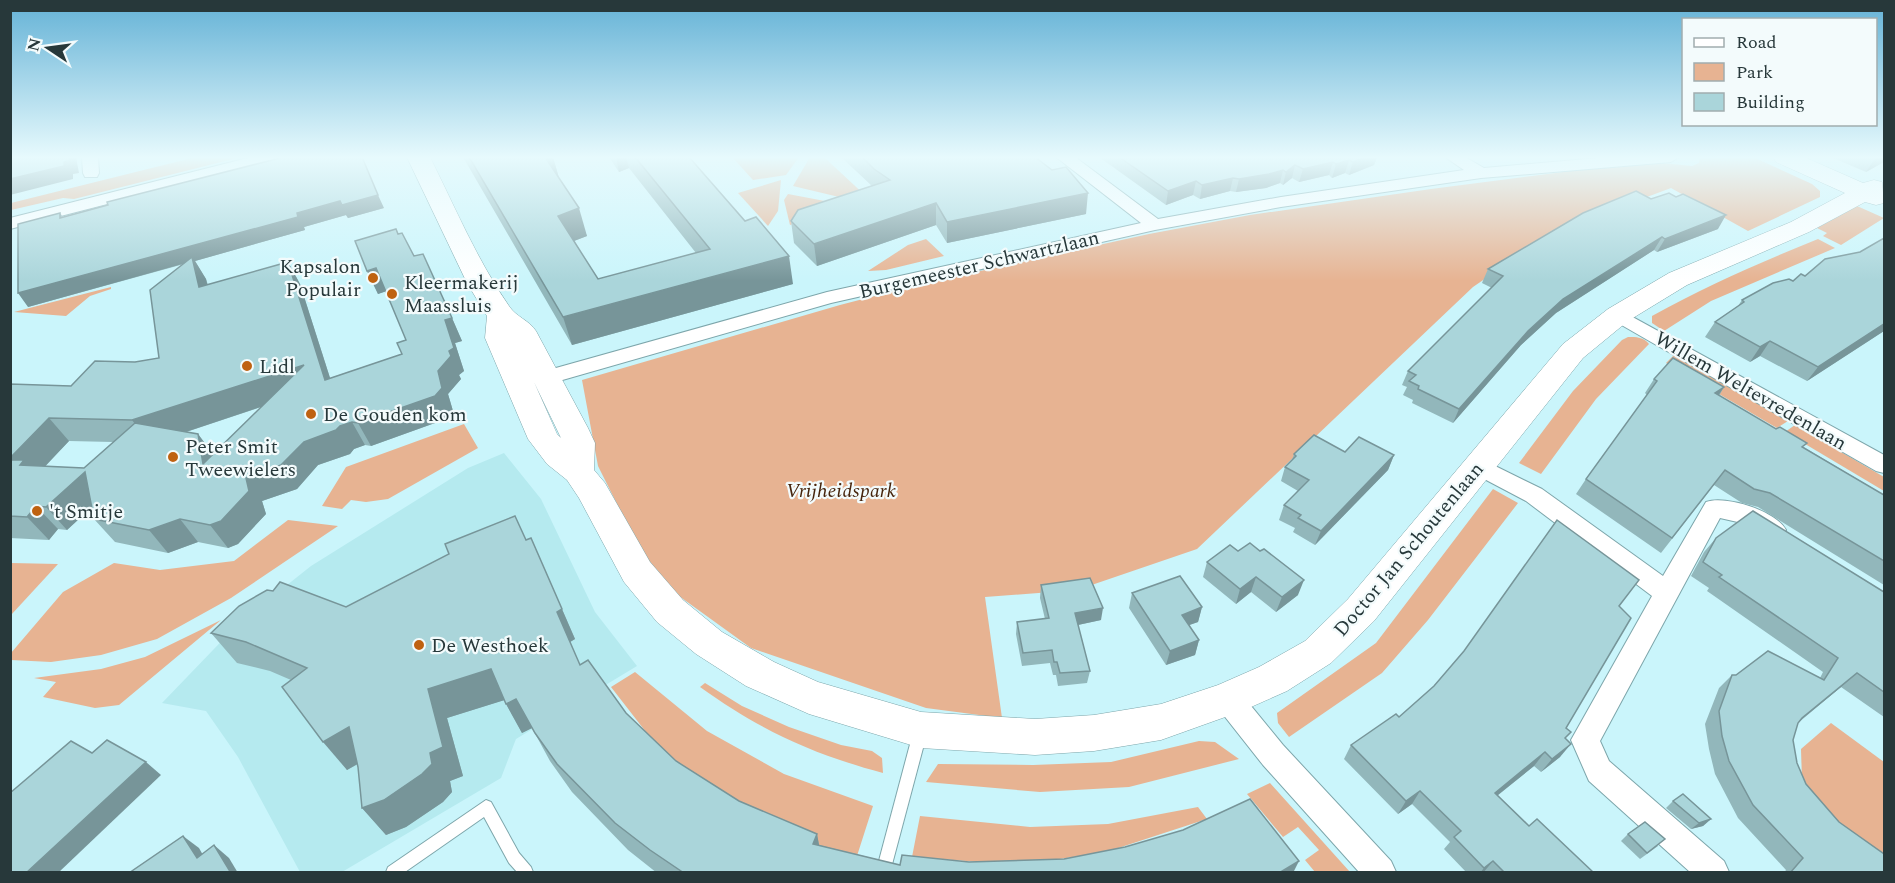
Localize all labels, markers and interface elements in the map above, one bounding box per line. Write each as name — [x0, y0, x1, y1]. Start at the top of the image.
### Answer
north arrow — [18, 18, 78, 78]
legend — [1682, 18, 1877, 126]
text: Road — [1736, 29, 1777, 56]
text: N — [21, 36, 48, 54]
text: Park — [1736, 59, 1773, 86]
text: Building — [1736, 89, 1805, 116]
street label: Burgemeester Schwartzlaan — [856, 223, 1102, 307]
place label: Kapsalon Populair — [279, 252, 361, 305]
place label: Kleermakerij Maassluis — [404, 268, 519, 321]
marker: Kapsalon Populair — [366, 271, 380, 285]
marker: Kleermakerij Maassluis — [385, 287, 399, 301]
street label: Willem Weltevredenlaan — [1649, 323, 1852, 458]
place label: Lidl — [259, 352, 295, 382]
marker: Lidl — [240, 359, 254, 373]
place label: De Gouden kom — [323, 400, 467, 430]
marker: De Gouden kom — [304, 407, 318, 421]
place label: Peter Smit Tweewielers — [185, 432, 296, 485]
marker: Peter Smit Tweewielers — [166, 450, 180, 464]
street label: Doctor Jan Schoutenlaan — [1327, 456, 1491, 644]
park label: Vrijheidspark — [786, 476, 897, 506]
place label: 't Smitje — [49, 497, 123, 527]
marker: 't Smitje — [30, 504, 44, 518]
place label: De Westhoek — [431, 631, 549, 661]
marker: De Westhoek — [412, 638, 426, 652]

